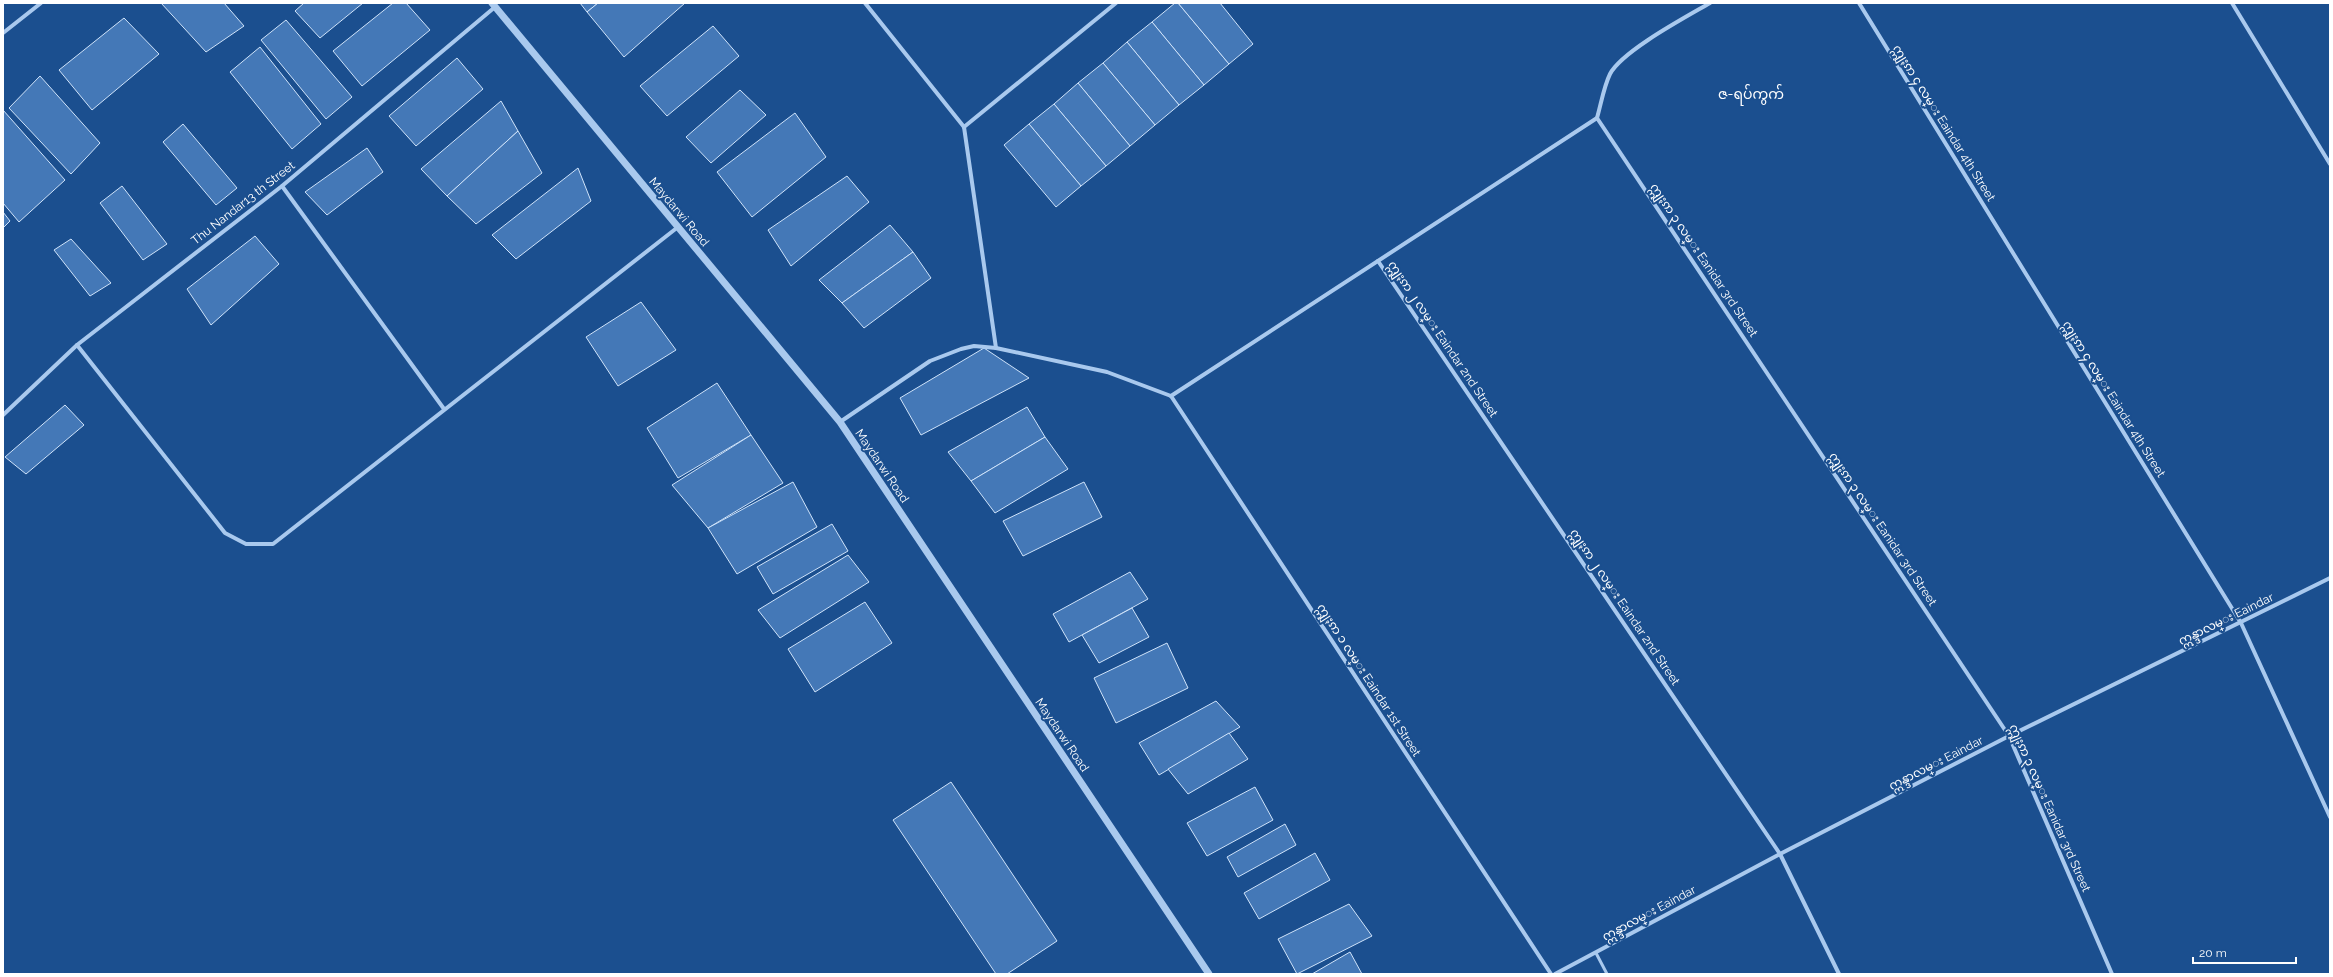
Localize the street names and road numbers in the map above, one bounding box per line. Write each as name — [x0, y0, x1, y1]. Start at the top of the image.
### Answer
street label: ဣျႏၵာ ၄ လမ္း Eaindar 4th Street — [1887, 42, 1998, 205]
street label: Thu Nandar13 th Street — [188, 158, 298, 248]
street label: Maydarwi Road — [646, 175, 712, 249]
street label: ဣျႏၵာ ၃ လမ္း Eanidar 3rd Street — [1645, 181, 1761, 341]
street label: ဣျႏၵာ ၂ လမ္း Eaindar 2nd Street — [1383, 258, 1501, 422]
street label: ဣျႏၵာ ၄ လမ္း Eaindar 4th Street — [2057, 318, 2168, 481]
street label: Maydarwi Road — [852, 427, 912, 505]
street label: ဣျႏၵာ ၃ လမ္း Eanidar 3rd Street — [1824, 450, 1940, 610]
street label: ဣျႏၵာ ၂ လမ္း Eaindar 2nd Street — [1565, 526, 1683, 690]
street label: ဣန္ဒာလမ္း Eaindar — [2176, 590, 2278, 651]
street label: ဣျႏၵာ ၁ လမ္း Eaindar 1st Street — [1312, 601, 1424, 761]
street label: Maydarwi Road — [1032, 696, 1092, 774]
street label: ဣျႏၵာ ၃ လမ္း Eanidar 3rd Street — [2004, 722, 2093, 895]
street label: ဣန္ဒာလမ္း Eaindar — [1887, 733, 1988, 796]
street label: ဣန္ဒာလမ္း Eaindar — [1600, 882, 1700, 946]

